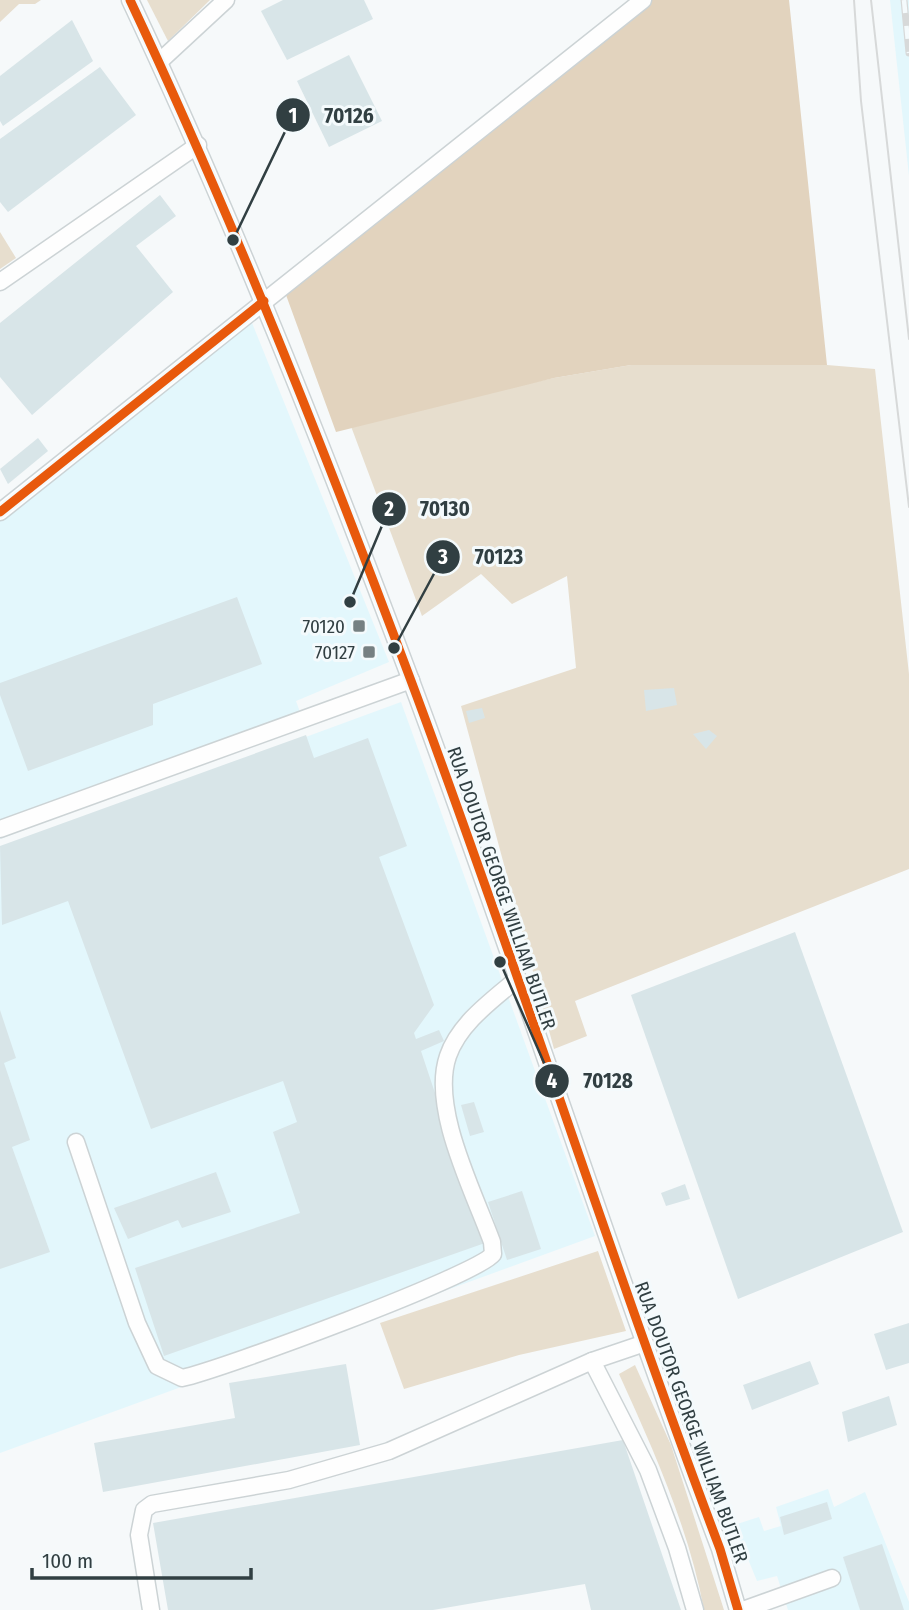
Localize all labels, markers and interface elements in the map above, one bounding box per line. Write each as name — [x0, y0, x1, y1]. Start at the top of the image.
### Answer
callout: 70126 — [275, 94, 388, 136]
text: 1 — [289, 103, 297, 129]
text: 70126 — [324, 103, 374, 129]
callout: 70130 — [371, 488, 484, 530]
text: 2 — [383, 496, 394, 522]
text: 70130 — [420, 496, 470, 522]
callout: 70123 — [425, 536, 537, 578]
text: 3 — [437, 544, 448, 570]
text: 70123 — [475, 544, 523, 570]
place label: 70120 — [302, 615, 345, 638]
marker: 70120 — [351, 618, 367, 634]
place label: 70127 — [315, 641, 355, 664]
marker: 70127 — [361, 644, 377, 660]
street label: RUA DOUTOR GEORGE WILLIAM BUTLER — [442, 744, 561, 1033]
callout: 70128 — [534, 1060, 647, 1102]
text: 4 — [547, 1068, 558, 1094]
text: 70128 — [583, 1068, 633, 1094]
street label: RUA DOUTOR GEORGE WILLIAM BUTLER — [630, 1278, 753, 1566]
scale bar — [32, 1536, 250, 1580]
text: 100 m — [42, 1548, 93, 1574]

